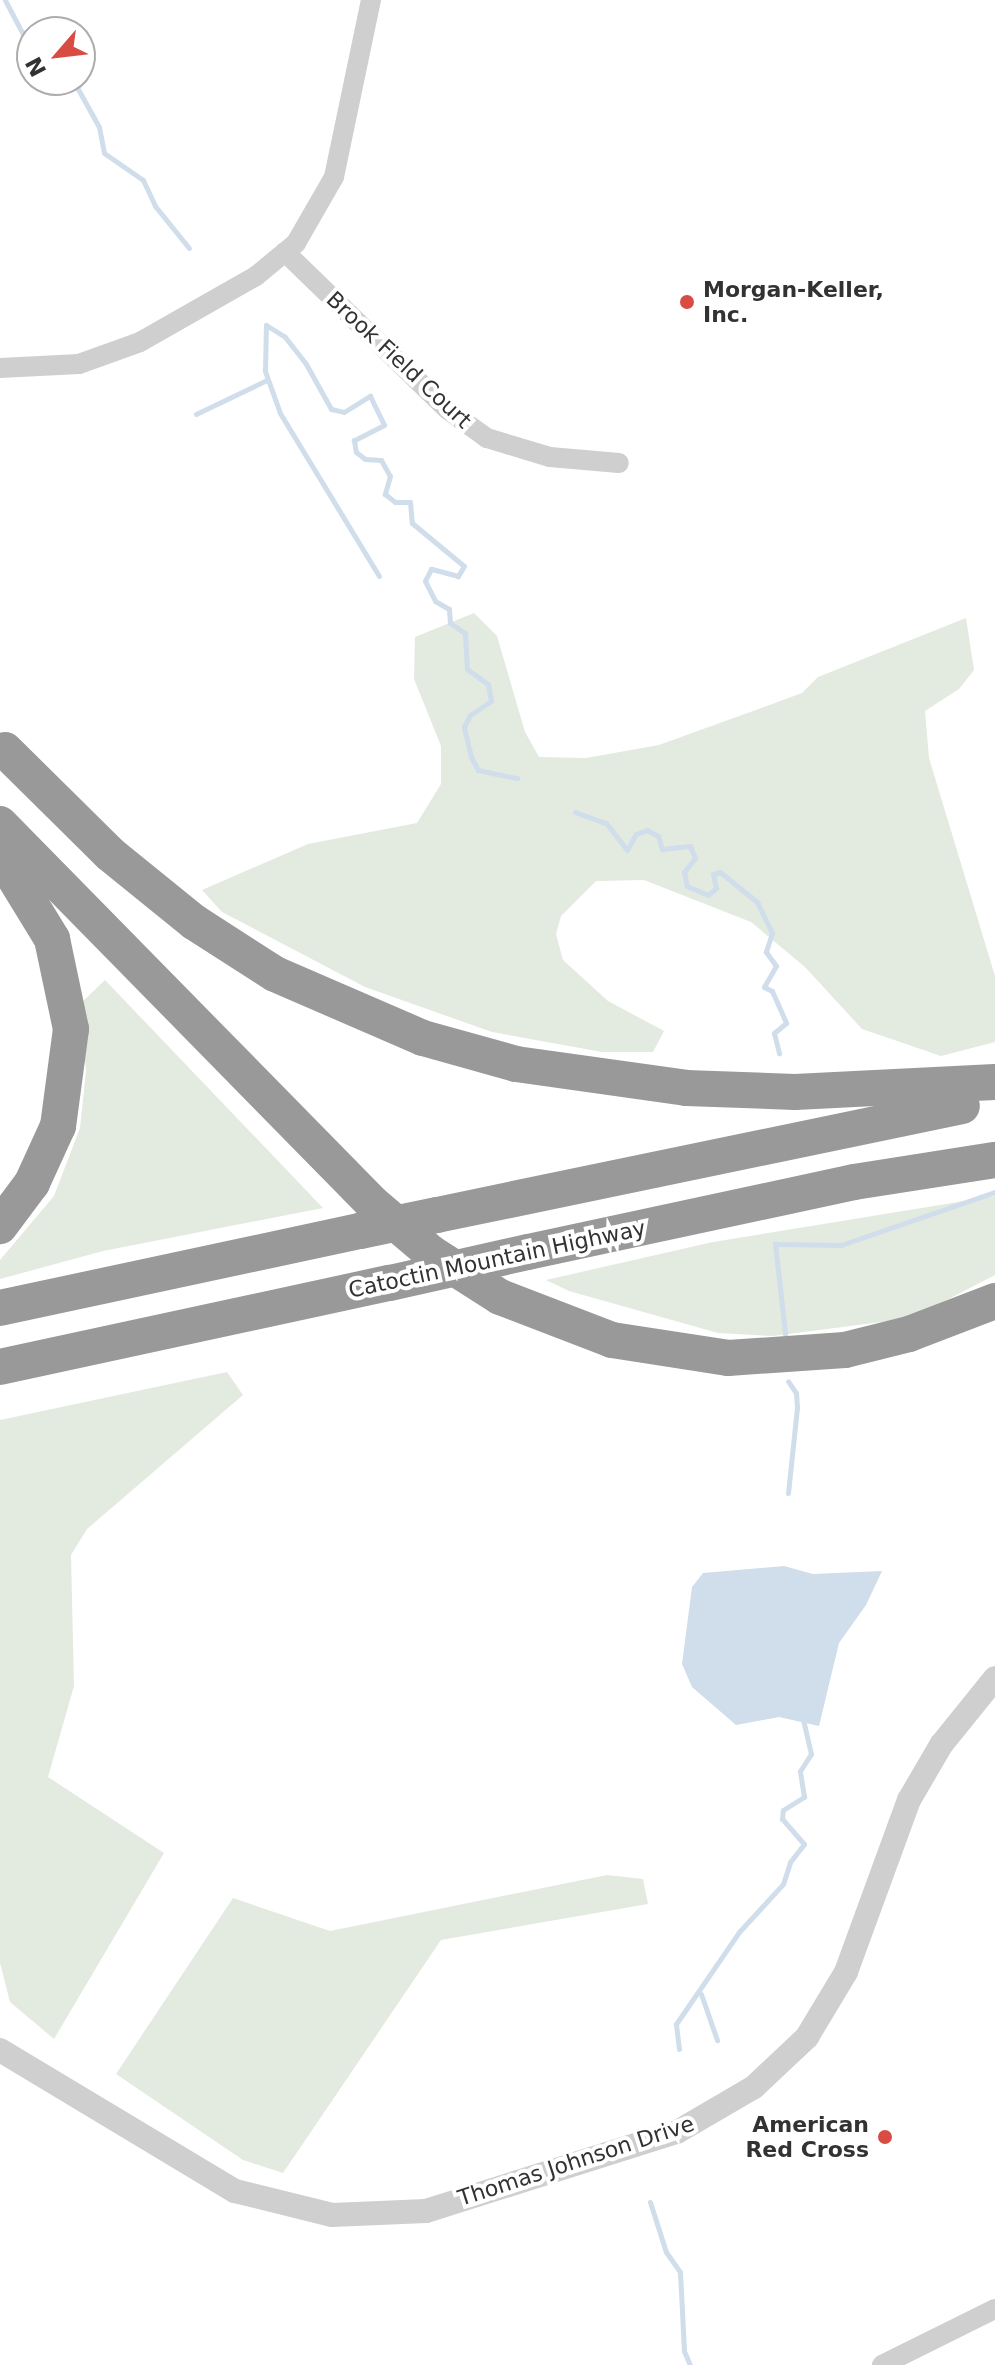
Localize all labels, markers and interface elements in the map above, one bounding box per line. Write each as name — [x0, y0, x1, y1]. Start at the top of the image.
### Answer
north arrow — [16, 16, 96, 96]
text: N — [21, 53, 51, 81]
place label: Morgan-Keller, Inc. — [703, 276, 884, 328]
street label: Brook Field Court — [321, 286, 477, 434]
marker: Morgan-Keller, Inc. — [678, 293, 696, 311]
street label: Catoctin Mountain Highway — [346, 1215, 648, 1303]
street label: Thomas Johnson Drive — [455, 2110, 697, 2212]
place label: American Red Cross — [745, 2111, 869, 2162]
marker: American Red Cross — [876, 2128, 894, 2146]

